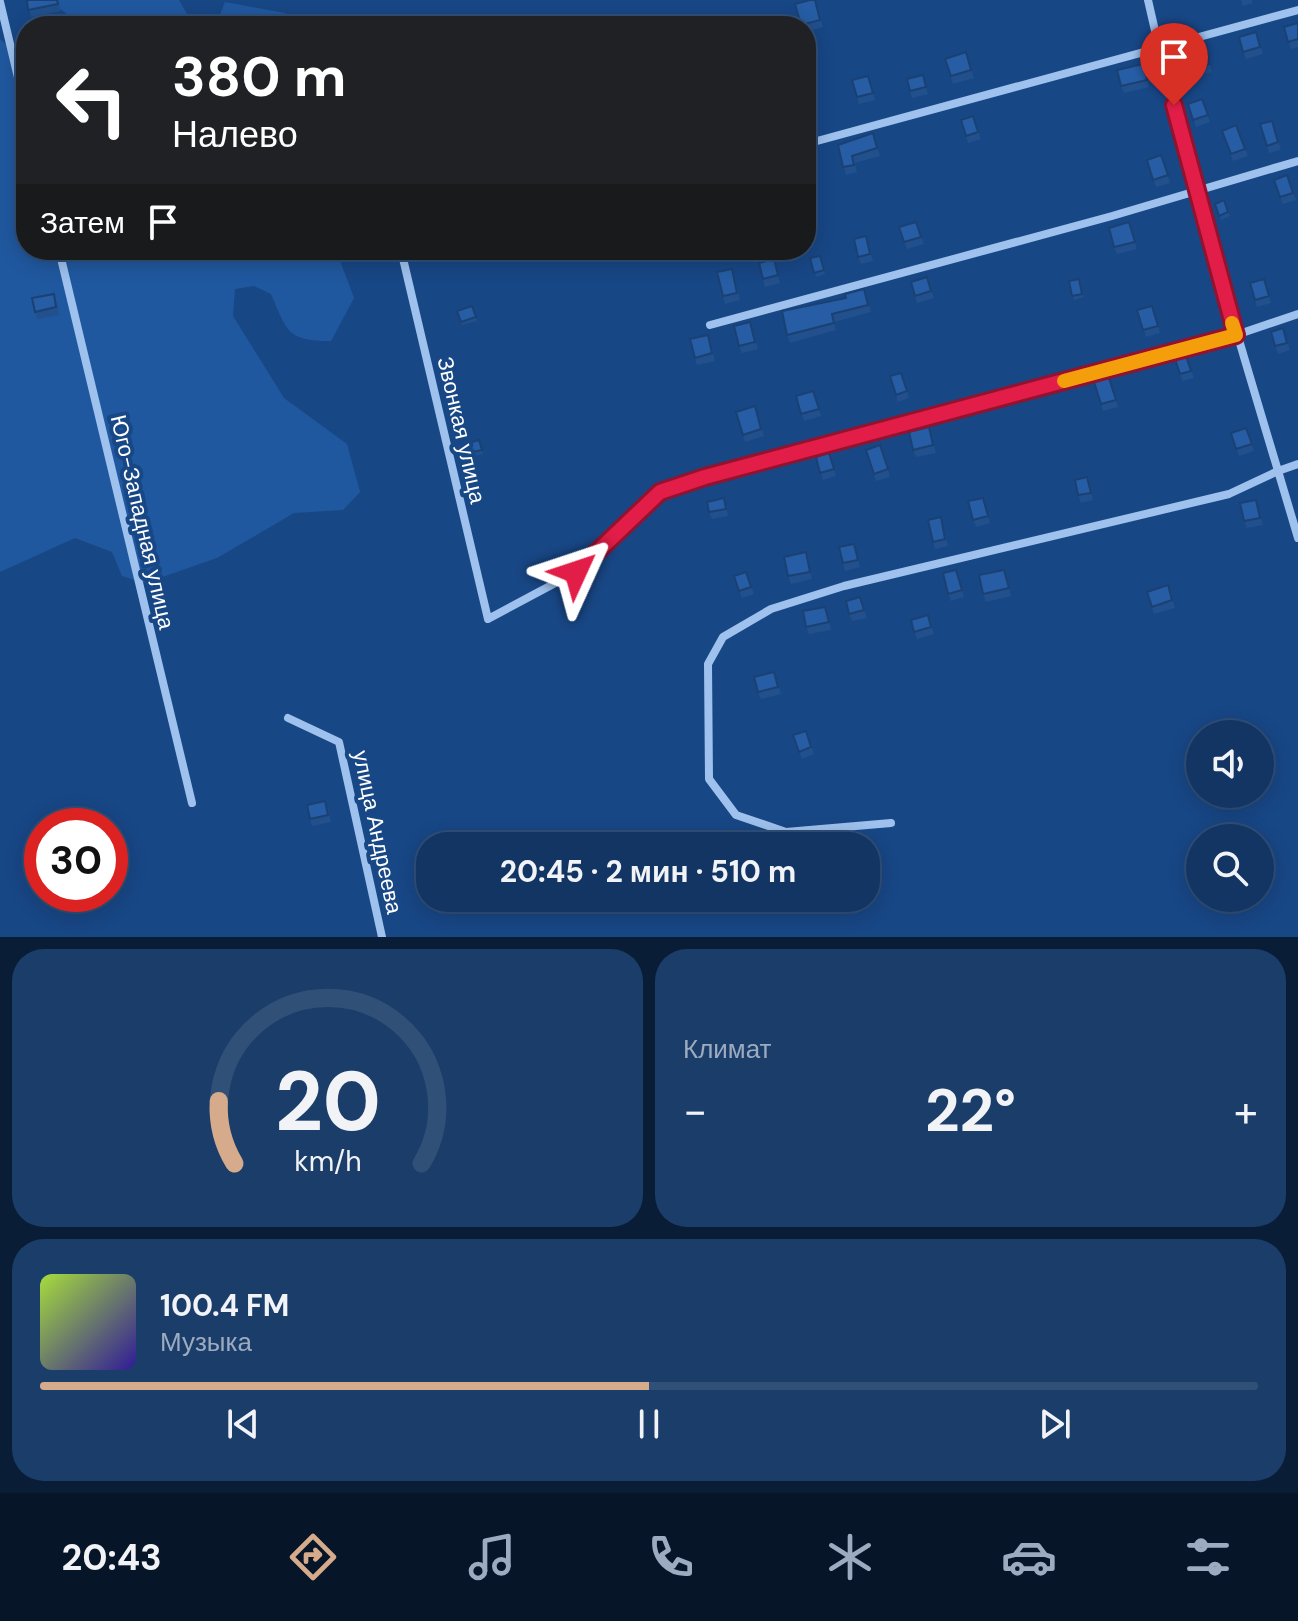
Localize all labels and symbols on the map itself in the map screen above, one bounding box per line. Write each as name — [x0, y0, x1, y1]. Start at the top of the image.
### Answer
pin — [1140, 23, 1208, 105]
street label: Звонкая улица — [431, 354, 493, 507]
street label: Юго-Западная улица — [104, 412, 181, 633]
position arrow — [534, 530, 618, 614]
street label: улица Андреева — [346, 748, 409, 917]
speed limit sign: 30 — [24, 808, 128, 912]

